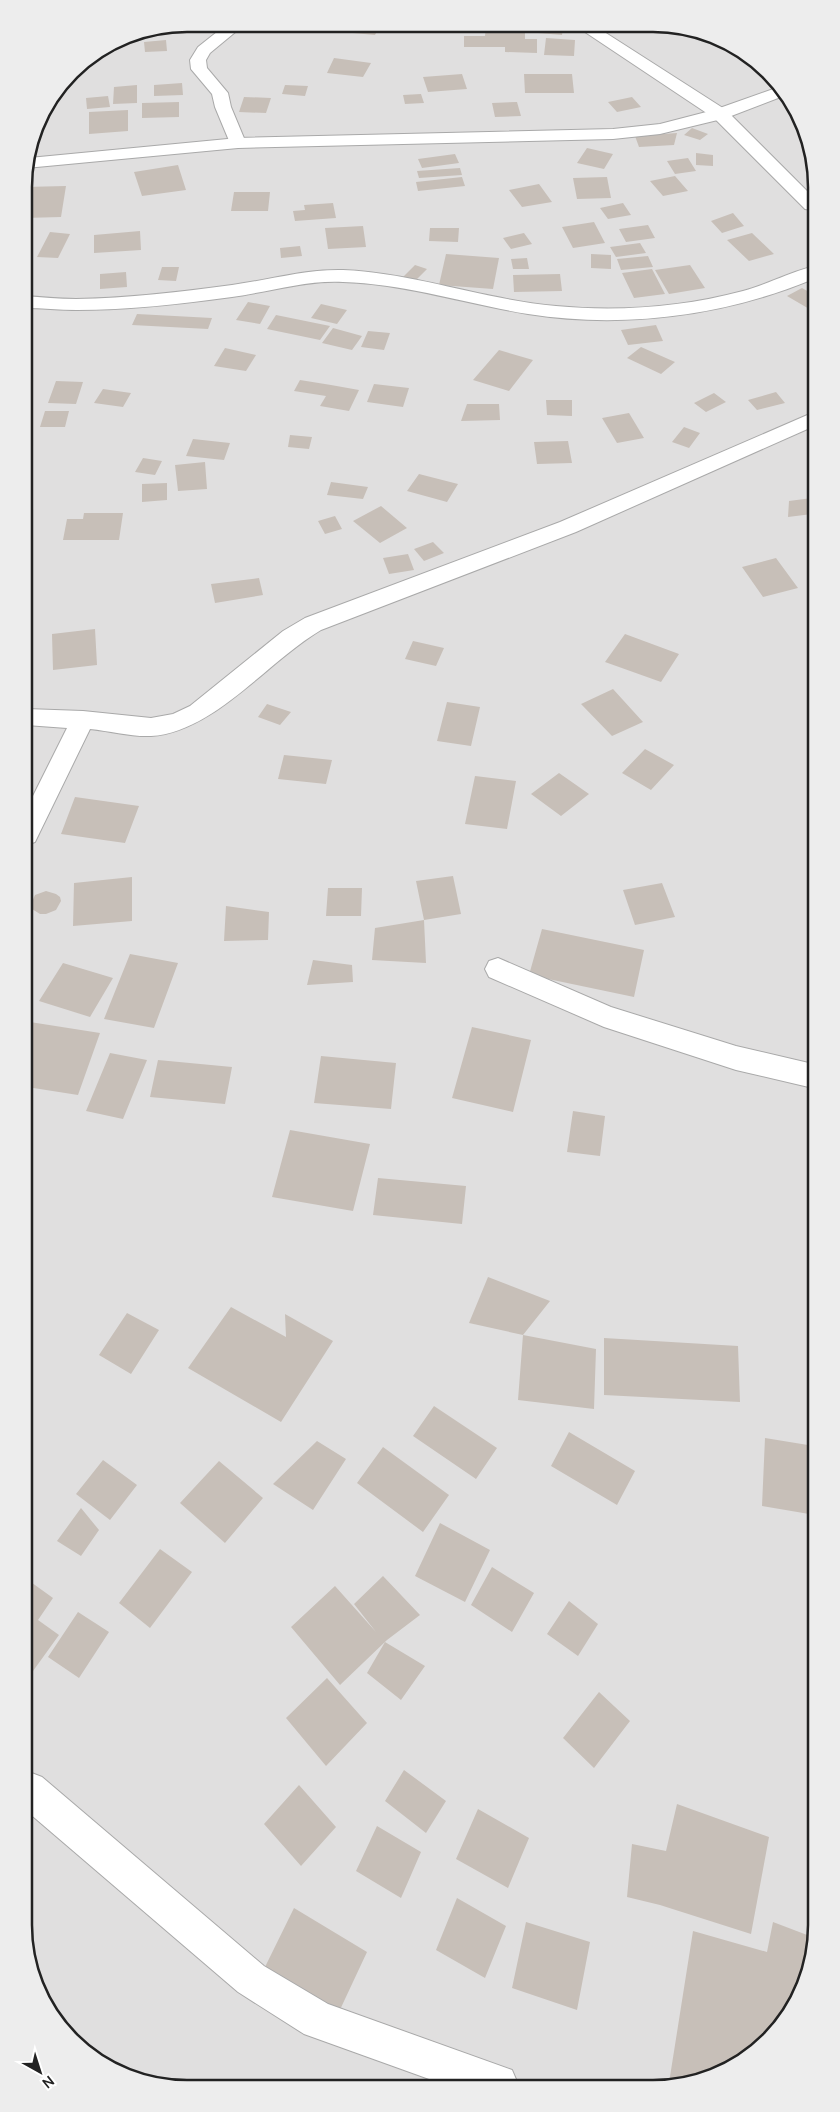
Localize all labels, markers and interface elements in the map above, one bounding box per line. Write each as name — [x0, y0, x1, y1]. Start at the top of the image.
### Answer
north arrow — [15, 2047, 65, 2097]
text: N — [39, 2072, 58, 2093]

